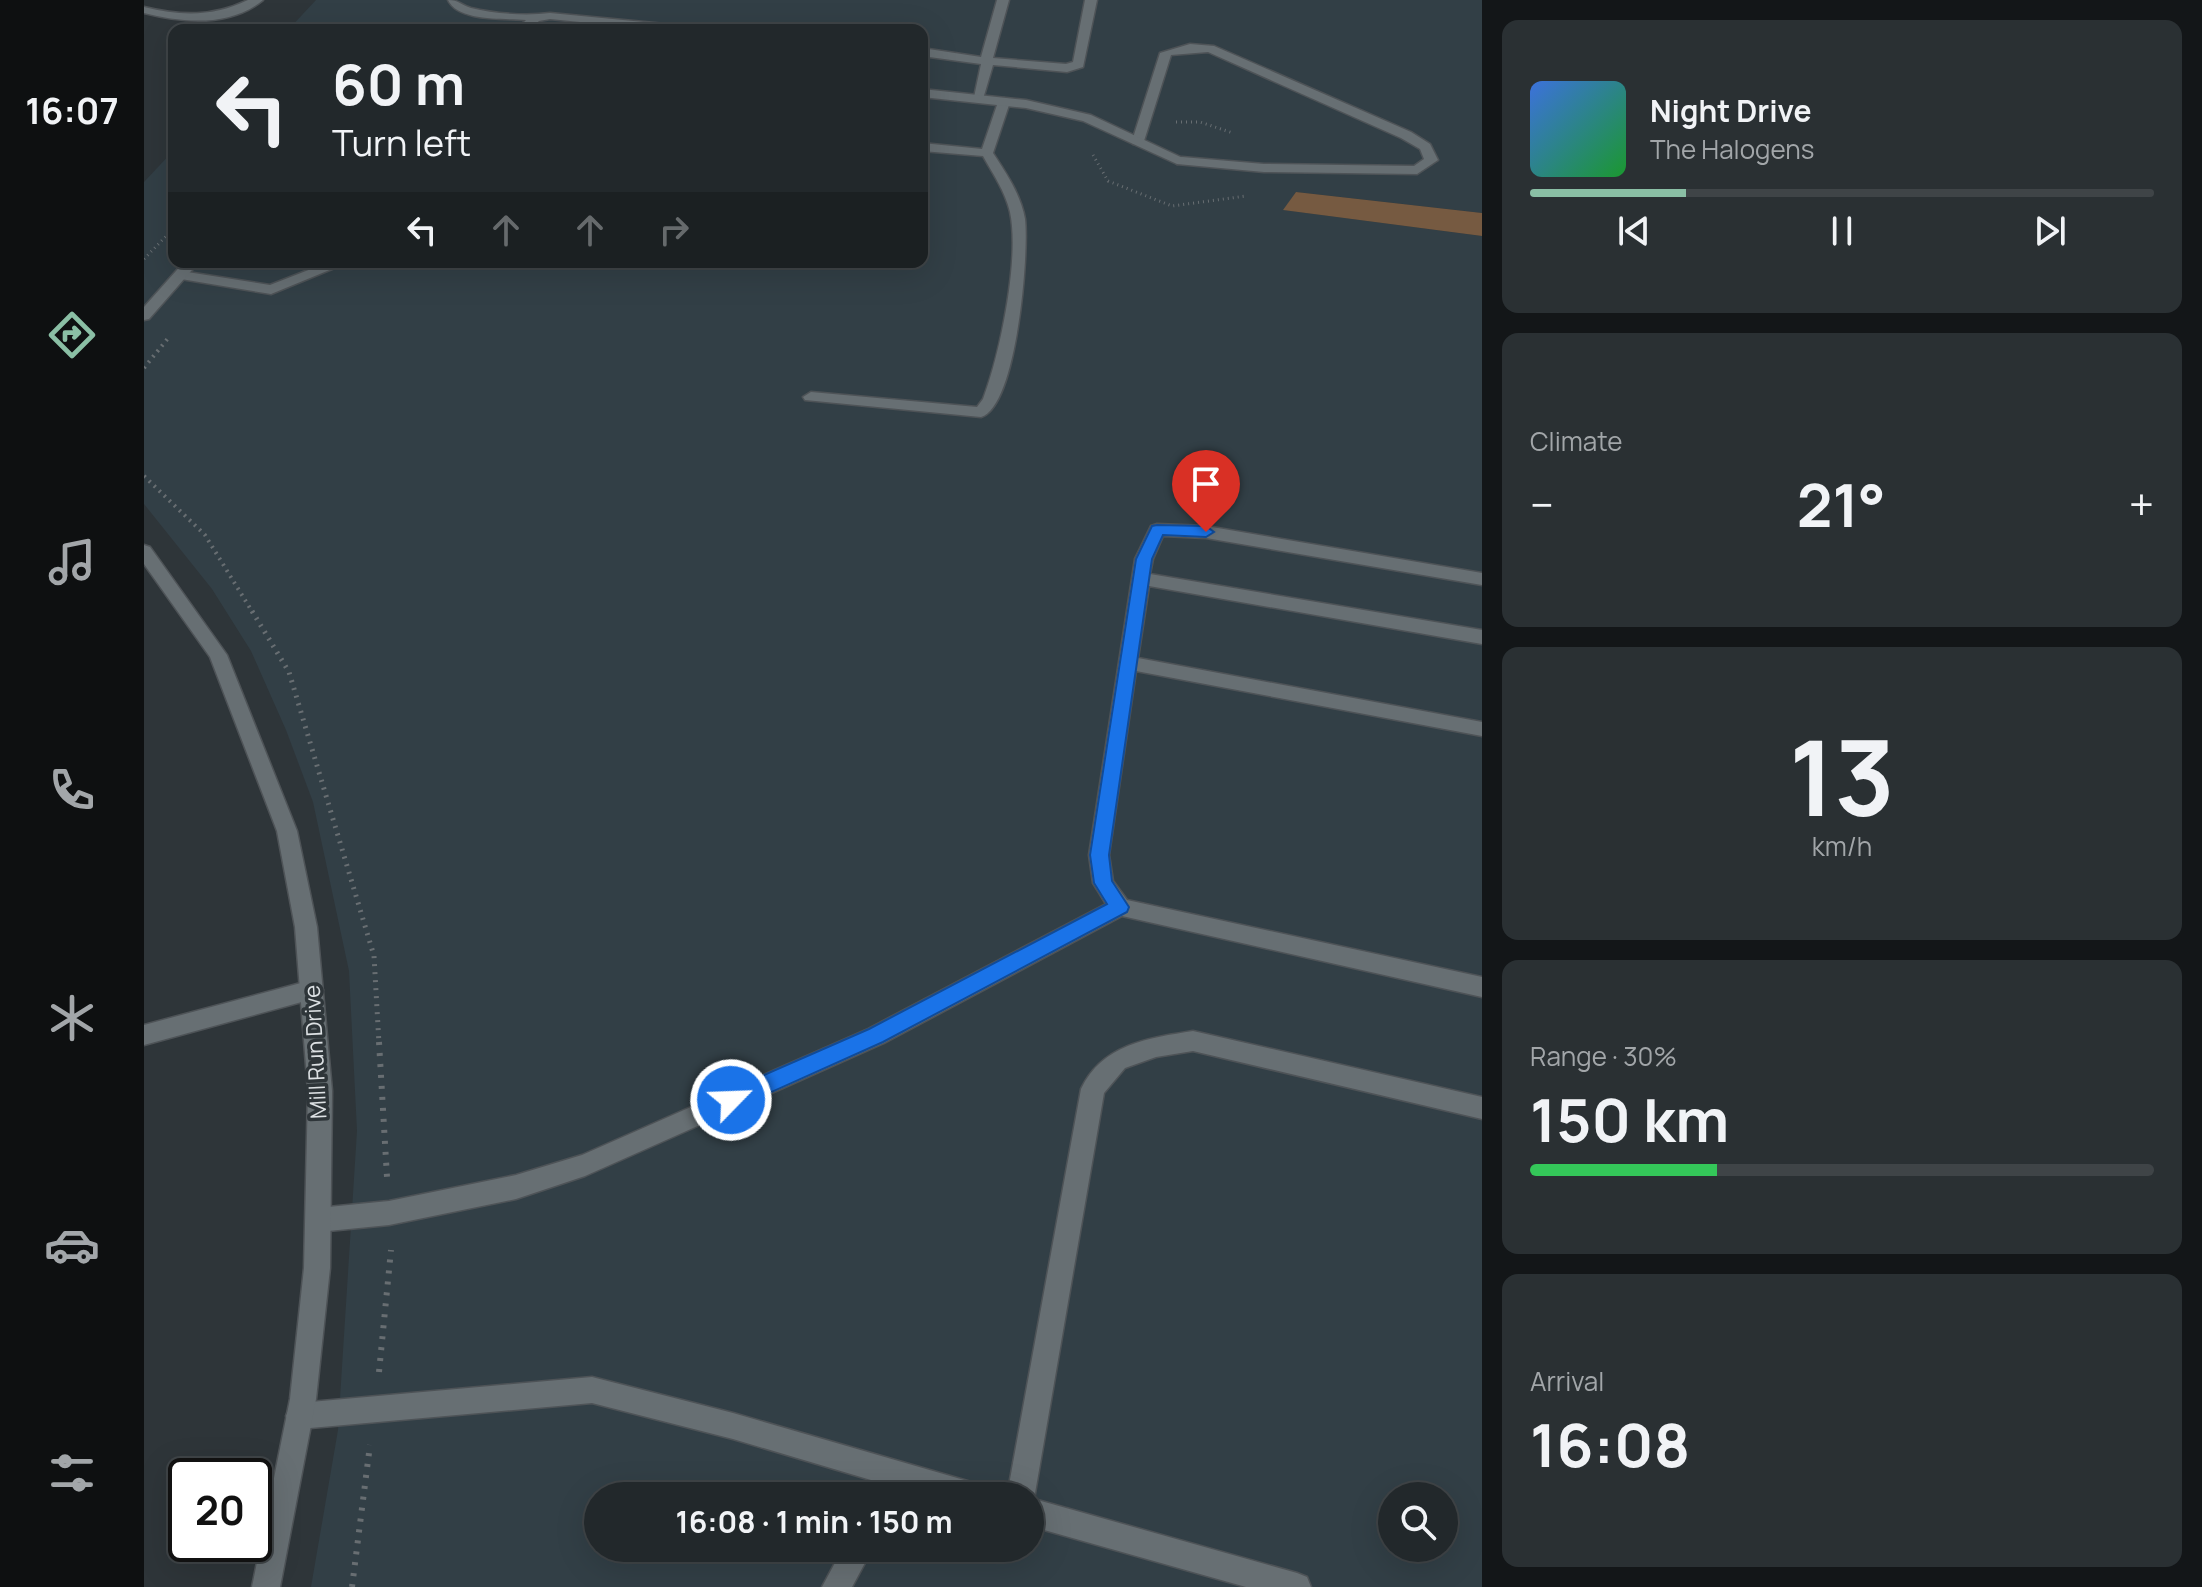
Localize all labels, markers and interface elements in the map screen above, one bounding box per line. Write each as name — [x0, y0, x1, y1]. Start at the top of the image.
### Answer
text: 60 m — [332, 45, 465, 122]
icon: left — [200, 56, 304, 160]
text: 16:07 — [25, 86, 119, 135]
text: Night Drive — [1650, 90, 1812, 131]
text: Turn left — [332, 118, 471, 167]
text: The Halogens — [1650, 131, 1814, 167]
icon: left — [400, 208, 444, 252]
icon: ahead — [484, 208, 528, 252]
icon: ahead — [568, 208, 612, 252]
icon: right — [652, 208, 696, 252]
icon: previous — [1612, 209, 1656, 253]
icon: pause — [1820, 209, 1864, 253]
icon: next — [2028, 209, 2072, 253]
icon: directions — [44, 307, 100, 363]
text: Climate — [1530, 423, 1622, 459]
pin — [1172, 450, 1240, 532]
icon: arrive — [1184, 462, 1228, 506]
text: 21° — [1797, 463, 1886, 545]
text: − — [1530, 474, 1554, 534]
text: + — [2129, 474, 2154, 534]
icon: music — [44, 534, 100, 590]
text: 13 — [1789, 705, 1895, 847]
icon: phone — [44, 762, 100, 818]
text: km/h — [1812, 828, 1872, 864]
street label: Mill Run Drive — [297, 984, 333, 1120]
icon: climate — [44, 990, 100, 1046]
text: Range · 30% — [1530, 1038, 1677, 1074]
position arrow — [689, 1058, 773, 1142]
text: 150 km — [1530, 1078, 1729, 1160]
icon: car — [44, 1217, 100, 1273]
text: Arrival — [1530, 1363, 1604, 1399]
text: 16:08 — [1530, 1403, 1690, 1485]
icon: filters — [44, 1445, 100, 1501]
speed limit sign: 20 — [168, 1458, 272, 1562]
map controls — [1378, 1482, 1458, 1562]
button: search — [1378, 1482, 1458, 1562]
text: 16:08 · 1 min · 150 m — [676, 1501, 952, 1542]

